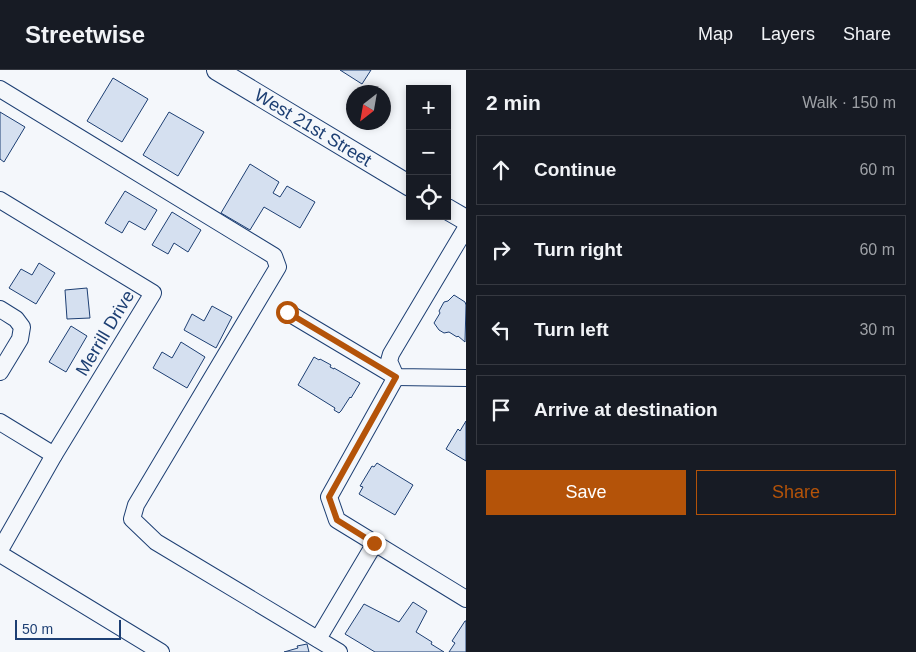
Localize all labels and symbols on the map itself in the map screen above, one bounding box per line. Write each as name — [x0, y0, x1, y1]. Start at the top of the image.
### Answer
street label: West 21st Street — [251, 85, 375, 170]
north arrow — [346, 85, 391, 130]
street label: Merrill Drive — [72, 287, 138, 379]
route start — [276, 301, 299, 324]
route end — [363, 532, 386, 555]
scale bar — [15, 617, 121, 640]

